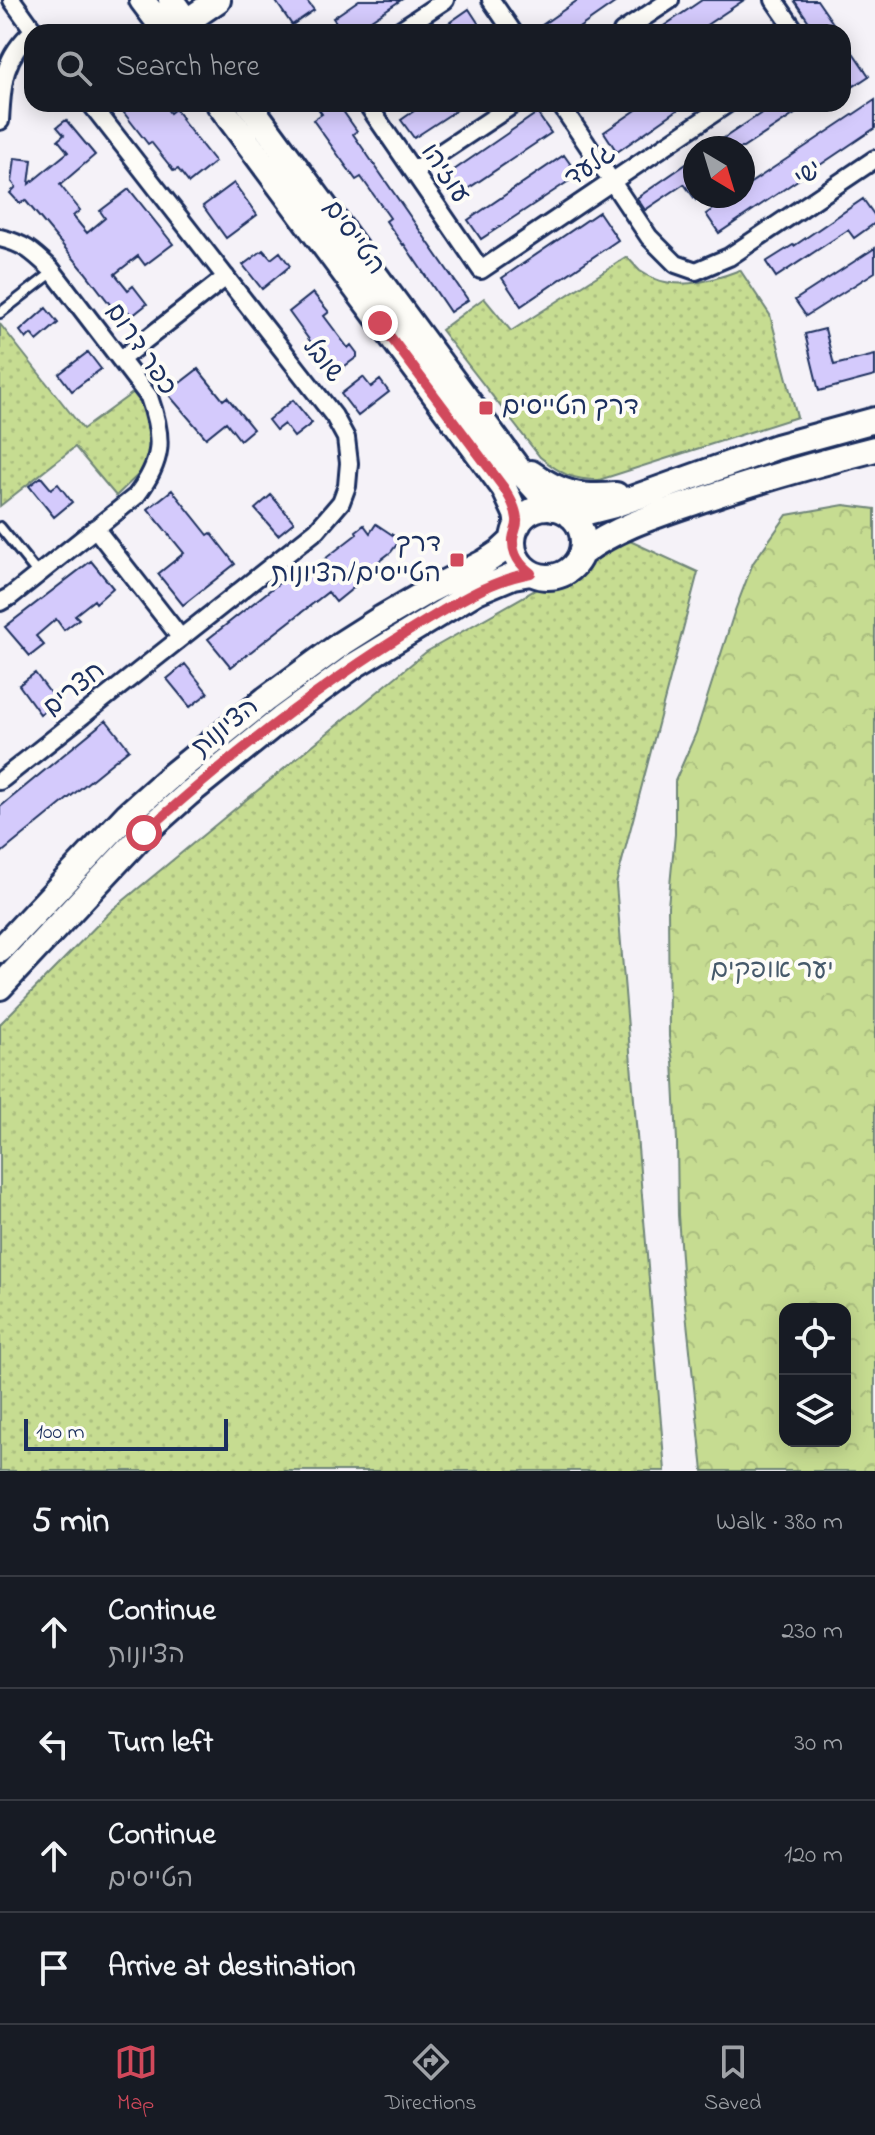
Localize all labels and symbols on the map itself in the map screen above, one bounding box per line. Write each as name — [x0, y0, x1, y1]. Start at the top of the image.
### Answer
street label: עוזיהו — [410, 136, 478, 212]
street label: גלעד — [558, 136, 624, 198]
north arrow — [683, 136, 755, 208]
street label: ישי — [787, 152, 831, 198]
street label: הטייסים — [313, 192, 393, 284]
street label: כפר דרום — [95, 296, 185, 404]
route end — [362, 305, 398, 341]
street label: שובל — [292, 331, 352, 391]
place label: דרך הטייסים — [502, 389, 639, 427]
marker: דרך הטייסים — [477, 399, 495, 417]
place label: דרך הטייסים/הציונות — [271, 526, 441, 594]
marker: דרך הטייסים/הציונות — [448, 551, 466, 569]
street label: חצרים — [36, 653, 114, 727]
street label: הציונות — [184, 689, 268, 767]
route start — [126, 815, 162, 851]
park label: יער אופקים — [710, 952, 834, 990]
scale bar — [24, 1415, 228, 1451]

